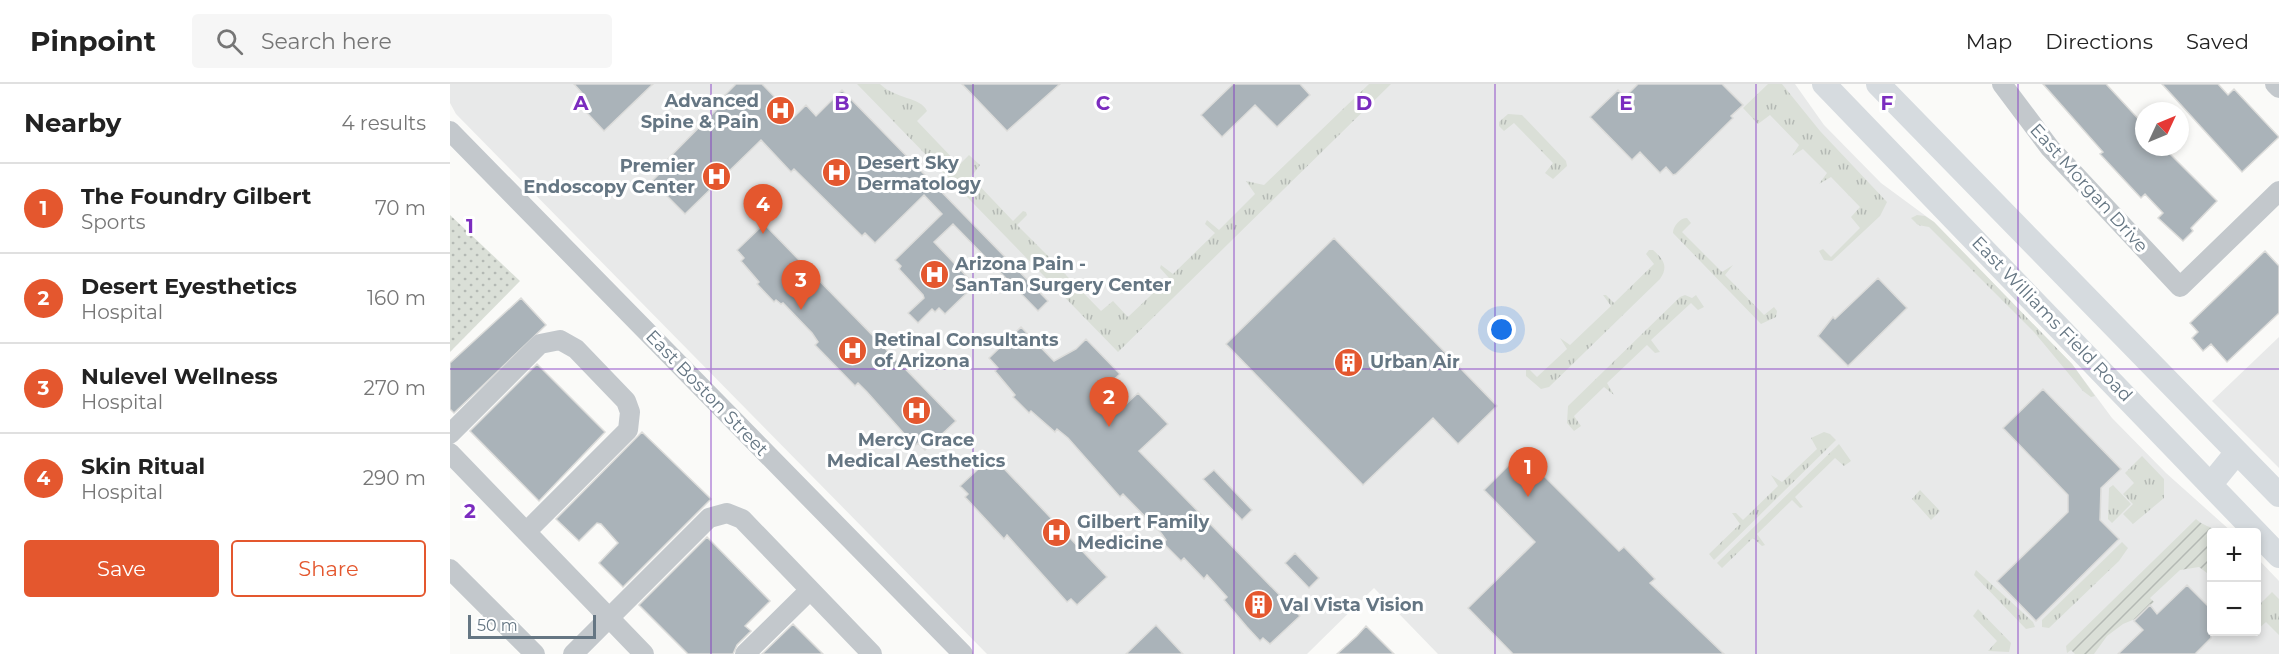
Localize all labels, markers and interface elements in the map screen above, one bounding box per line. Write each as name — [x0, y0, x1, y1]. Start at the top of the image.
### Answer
search box — [192, 14, 612, 68]
text: Pinpoint — [30, 24, 156, 58]
icon: search — [213, 25, 246, 58]
text: Search here — [261, 28, 392, 55]
text: Map — [1966, 29, 2012, 54]
text: Directions — [2045, 29, 2153, 54]
text: Saved — [2186, 29, 2249, 54]
place label: Advanced Spine & Pain — [641, 90, 759, 133]
text: A — [572, 91, 589, 115]
text: B — [834, 91, 850, 115]
text: C — [1096, 91, 1111, 115]
text: D — [1356, 91, 1372, 115]
text: E — [1619, 91, 1633, 115]
text: F — [1881, 91, 1894, 115]
hospital icon: Advanced Spine & Pain — [764, 95, 796, 127]
north arrow — [2135, 102, 2189, 156]
text: Nearby — [24, 107, 121, 139]
text: 4 results — [341, 111, 426, 135]
street label: East Morgan Drive — [2025, 119, 2153, 257]
place label: Desert Sky Dermatology — [857, 152, 981, 195]
place label: Premier Endoscopy Center — [523, 155, 695, 198]
hospital icon: Desert Sky Dermatology — [820, 157, 852, 189]
hospital icon: Premier Endoscopy Center — [700, 160, 732, 192]
text: The Foundry Gilbert — [81, 183, 311, 210]
pin: 4 — [744, 184, 782, 234]
text: 1 — [40, 196, 47, 220]
text: 70 m — [375, 196, 426, 220]
text: Sports — [81, 210, 146, 234]
text: 1 — [466, 214, 474, 238]
street label: East Williams Field Road — [1967, 232, 2137, 406]
place label: Arizona Pain - SanTan Surgery Center — [954, 253, 1172, 296]
hospital icon: Arizona Pain - SanTan Surgery Center — [918, 258, 950, 290]
pin: 3 — [782, 260, 820, 310]
text: Desert Eyesthetics — [81, 273, 297, 300]
text: 2 — [38, 286, 49, 310]
text: 160 m — [367, 286, 426, 310]
text: Hospital — [81, 300, 163, 324]
your location — [1487, 315, 1516, 344]
street label: East Boston Street — [641, 325, 773, 461]
place label: Retinal Consultants of Arizona — [874, 329, 1059, 372]
hospital icon: Retinal Consultants of Arizona — [837, 334, 869, 366]
building icon: Urban Air — [1333, 346, 1365, 378]
place label: Urban Air — [1370, 351, 1460, 373]
text: Nulevel Wellness — [81, 363, 278, 390]
text: 3 — [38, 376, 49, 400]
text: 270 m — [364, 376, 426, 400]
pin: 2 — [1090, 378, 1128, 427]
text: Hospital — [81, 390, 163, 414]
hospital icon: Mercy Grace Medical Aesthetics — [900, 395, 932, 427]
place label: Mercy Grace Medical Aesthetics — [827, 429, 1006, 472]
pin: 1 — [1508, 448, 1548, 497]
text: Skin Ritual — [81, 453, 205, 480]
text: 4 — [37, 466, 50, 490]
text: 290 m — [363, 466, 426, 490]
text: Hospital — [81, 480, 163, 504]
text: 2 — [464, 499, 476, 523]
place label: Gilbert Family Medicine — [1077, 511, 1210, 554]
hospital icon: Gilbert Family Medicine — [1040, 516, 1072, 548]
map controls — [2207, 528, 2261, 636]
button: + — [2207, 528, 2261, 582]
button: Save — [24, 540, 219, 597]
button: Share — [231, 540, 426, 597]
button: − — [2207, 582, 2261, 636]
building icon: Val Vista Vision — [1243, 589, 1275, 621]
place label: Val Vista Vision — [1279, 594, 1424, 616]
scale bar — [468, 612, 596, 640]
text: 50 m — [477, 616, 518, 635]

